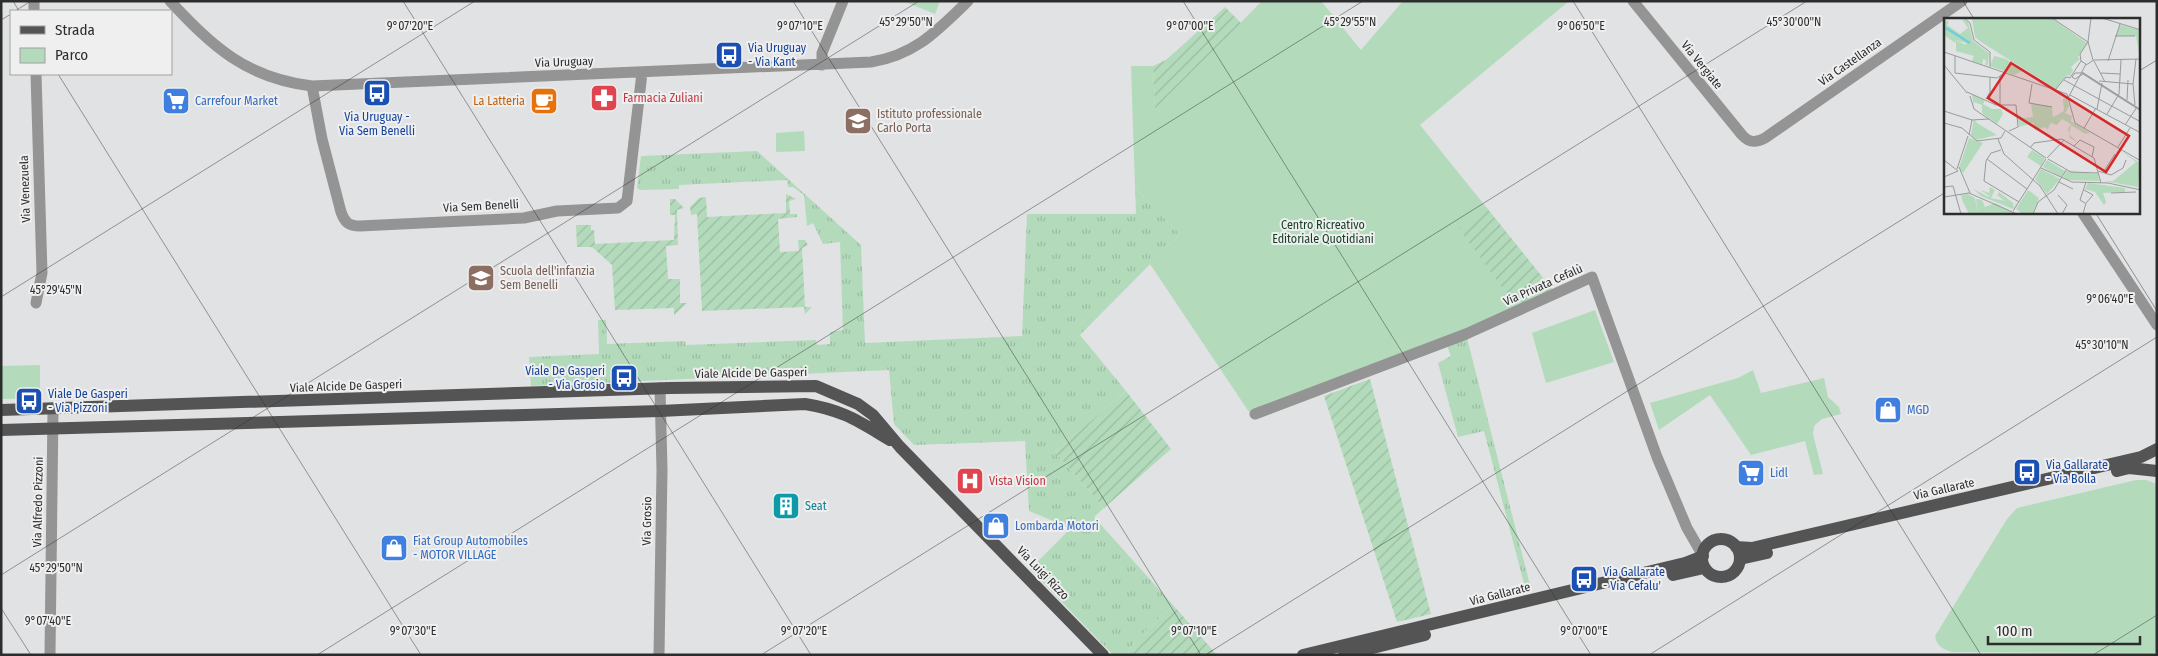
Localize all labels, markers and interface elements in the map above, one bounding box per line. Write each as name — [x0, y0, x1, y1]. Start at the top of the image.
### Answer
legend — [10, 10, 172, 75]
text: 45°29'50"N — [879, 15, 933, 29]
text: 45°29'55"N — [1324, 15, 1376, 29]
text: 45°30'00"N — [1767, 15, 1821, 29]
inset map — [1944, 18, 2140, 214]
text: 9°07'20"E — [387, 19, 434, 33]
text: 9°07'10"E — [777, 19, 823, 33]
text: 9°07'00"E — [1166, 19, 1214, 33]
text: 9°06'50"E — [1557, 19, 1605, 33]
text: Strada — [55, 21, 95, 39]
street label: Via Castellanza — [1816, 35, 1884, 89]
street label: Via Vergiate — [1678, 38, 1726, 92]
bus stop icon: Via Uruguay - Via Kant — [714, 40, 744, 70]
place label: Via Uruguay - Via Kant — [748, 41, 807, 69]
text: Parco — [55, 46, 88, 64]
street label: Via Uruguay — [535, 54, 594, 70]
bus stop icon: Via Uruguay - Via Sem Benelli — [362, 78, 392, 108]
pharmacy icon: Farmacia Zuliani — [589, 83, 619, 113]
supermarket icon: Carrefour Market — [161, 86, 191, 116]
cafe icon: La Latteria — [529, 86, 559, 116]
place label: Farmacia Zuliani — [623, 91, 703, 105]
place label: Carrefour Market — [195, 94, 278, 108]
place label: La Latteria — [473, 94, 525, 108]
school or university icon: Istituto professionale Carlo Porta — [843, 106, 873, 136]
place label: Istituto professionale Carlo Porta — [877, 107, 982, 135]
place label: Via Uruguay - Via Sem Benelli — [339, 110, 415, 138]
street label: Via Venezuela — [17, 155, 33, 223]
street label: Via Sem Benelli — [443, 197, 519, 215]
park label: Centro Ricreativo Editoriale Quotidiani — [1272, 218, 1374, 246]
street label: Via Privata Cefalù — [1501, 261, 1585, 309]
school or university icon: Scuola dell'infanzia Sem Benelli — [466, 263, 496, 293]
place label: Scuola dell'infanzia Sem Benelli — [500, 264, 595, 292]
text: 45°29'45"N — [30, 283, 82, 297]
text: 9°06'40"E — [2086, 292, 2134, 306]
text: 45°30'10"N — [2075, 338, 2129, 352]
bus stop icon: Viale De Gasperi - Via Grosio — [609, 363, 639, 393]
place label: Viale De Gasperi - Via Grosio — [525, 364, 605, 392]
street label: Viale Alcide De Gasperi — [695, 365, 807, 381]
street label: Viale Alcide De Gasperi — [290, 377, 402, 395]
bus stop icon: Viale De Gasperi - Via Pizzoni — [14, 386, 44, 416]
place label: Viale De Gasperi - Via Pizzoni — [48, 387, 128, 415]
shop icon: MGD — [1873, 395, 1903, 425]
place label: MGD — [1907, 403, 1929, 417]
street label: Via Alfredo Pizzoni — [30, 457, 46, 547]
bus stop icon: Via Gallarate - Via Bolla — [2012, 457, 2042, 487]
supermarket icon: Lidl — [1736, 458, 1766, 488]
place label: Via Gallarate - Via Bolla — [2046, 458, 2108, 486]
hospital icon: Vista Vision — [955, 466, 985, 496]
place label: Lidl — [1770, 466, 1788, 480]
place label: Vista Vision — [989, 474, 1046, 488]
street label: Via Gallarate — [1912, 475, 1976, 503]
building icon: Seat — [771, 491, 801, 521]
street label: Via Grosio — [640, 496, 654, 546]
place label: Seat — [805, 499, 827, 513]
shop icon: Lombarda Motori — [981, 511, 1011, 541]
place label: Lombarda Motori — [1015, 519, 1099, 533]
shop icon: Fiat Group Automobiles - MOTOR VILLAGE — [379, 533, 409, 563]
place label: Fiat Group Automobiles - MOTOR VILLAGE — [413, 534, 528, 562]
street label: Via Luigi Rizzo — [1014, 543, 1072, 603]
text: 45°29'50"N — [29, 561, 83, 575]
bus stop icon: Via Gallarate - Via Cefalu' — [1569, 564, 1599, 594]
place label: Via Gallarate - Via Cefalu' — [1603, 565, 1665, 593]
street label: Via Gallarate — [1468, 580, 1532, 608]
text: 9°07'40"E — [25, 614, 72, 628]
scale bar — [1988, 614, 2140, 646]
text: 100 m — [1996, 622, 2033, 640]
text: 9°07'30"E — [390, 624, 437, 638]
text: 9°07'20"E — [781, 624, 828, 638]
text: 9°07'10"E — [1171, 624, 1217, 638]
text: 9°07'00"E — [1560, 624, 1608, 638]

